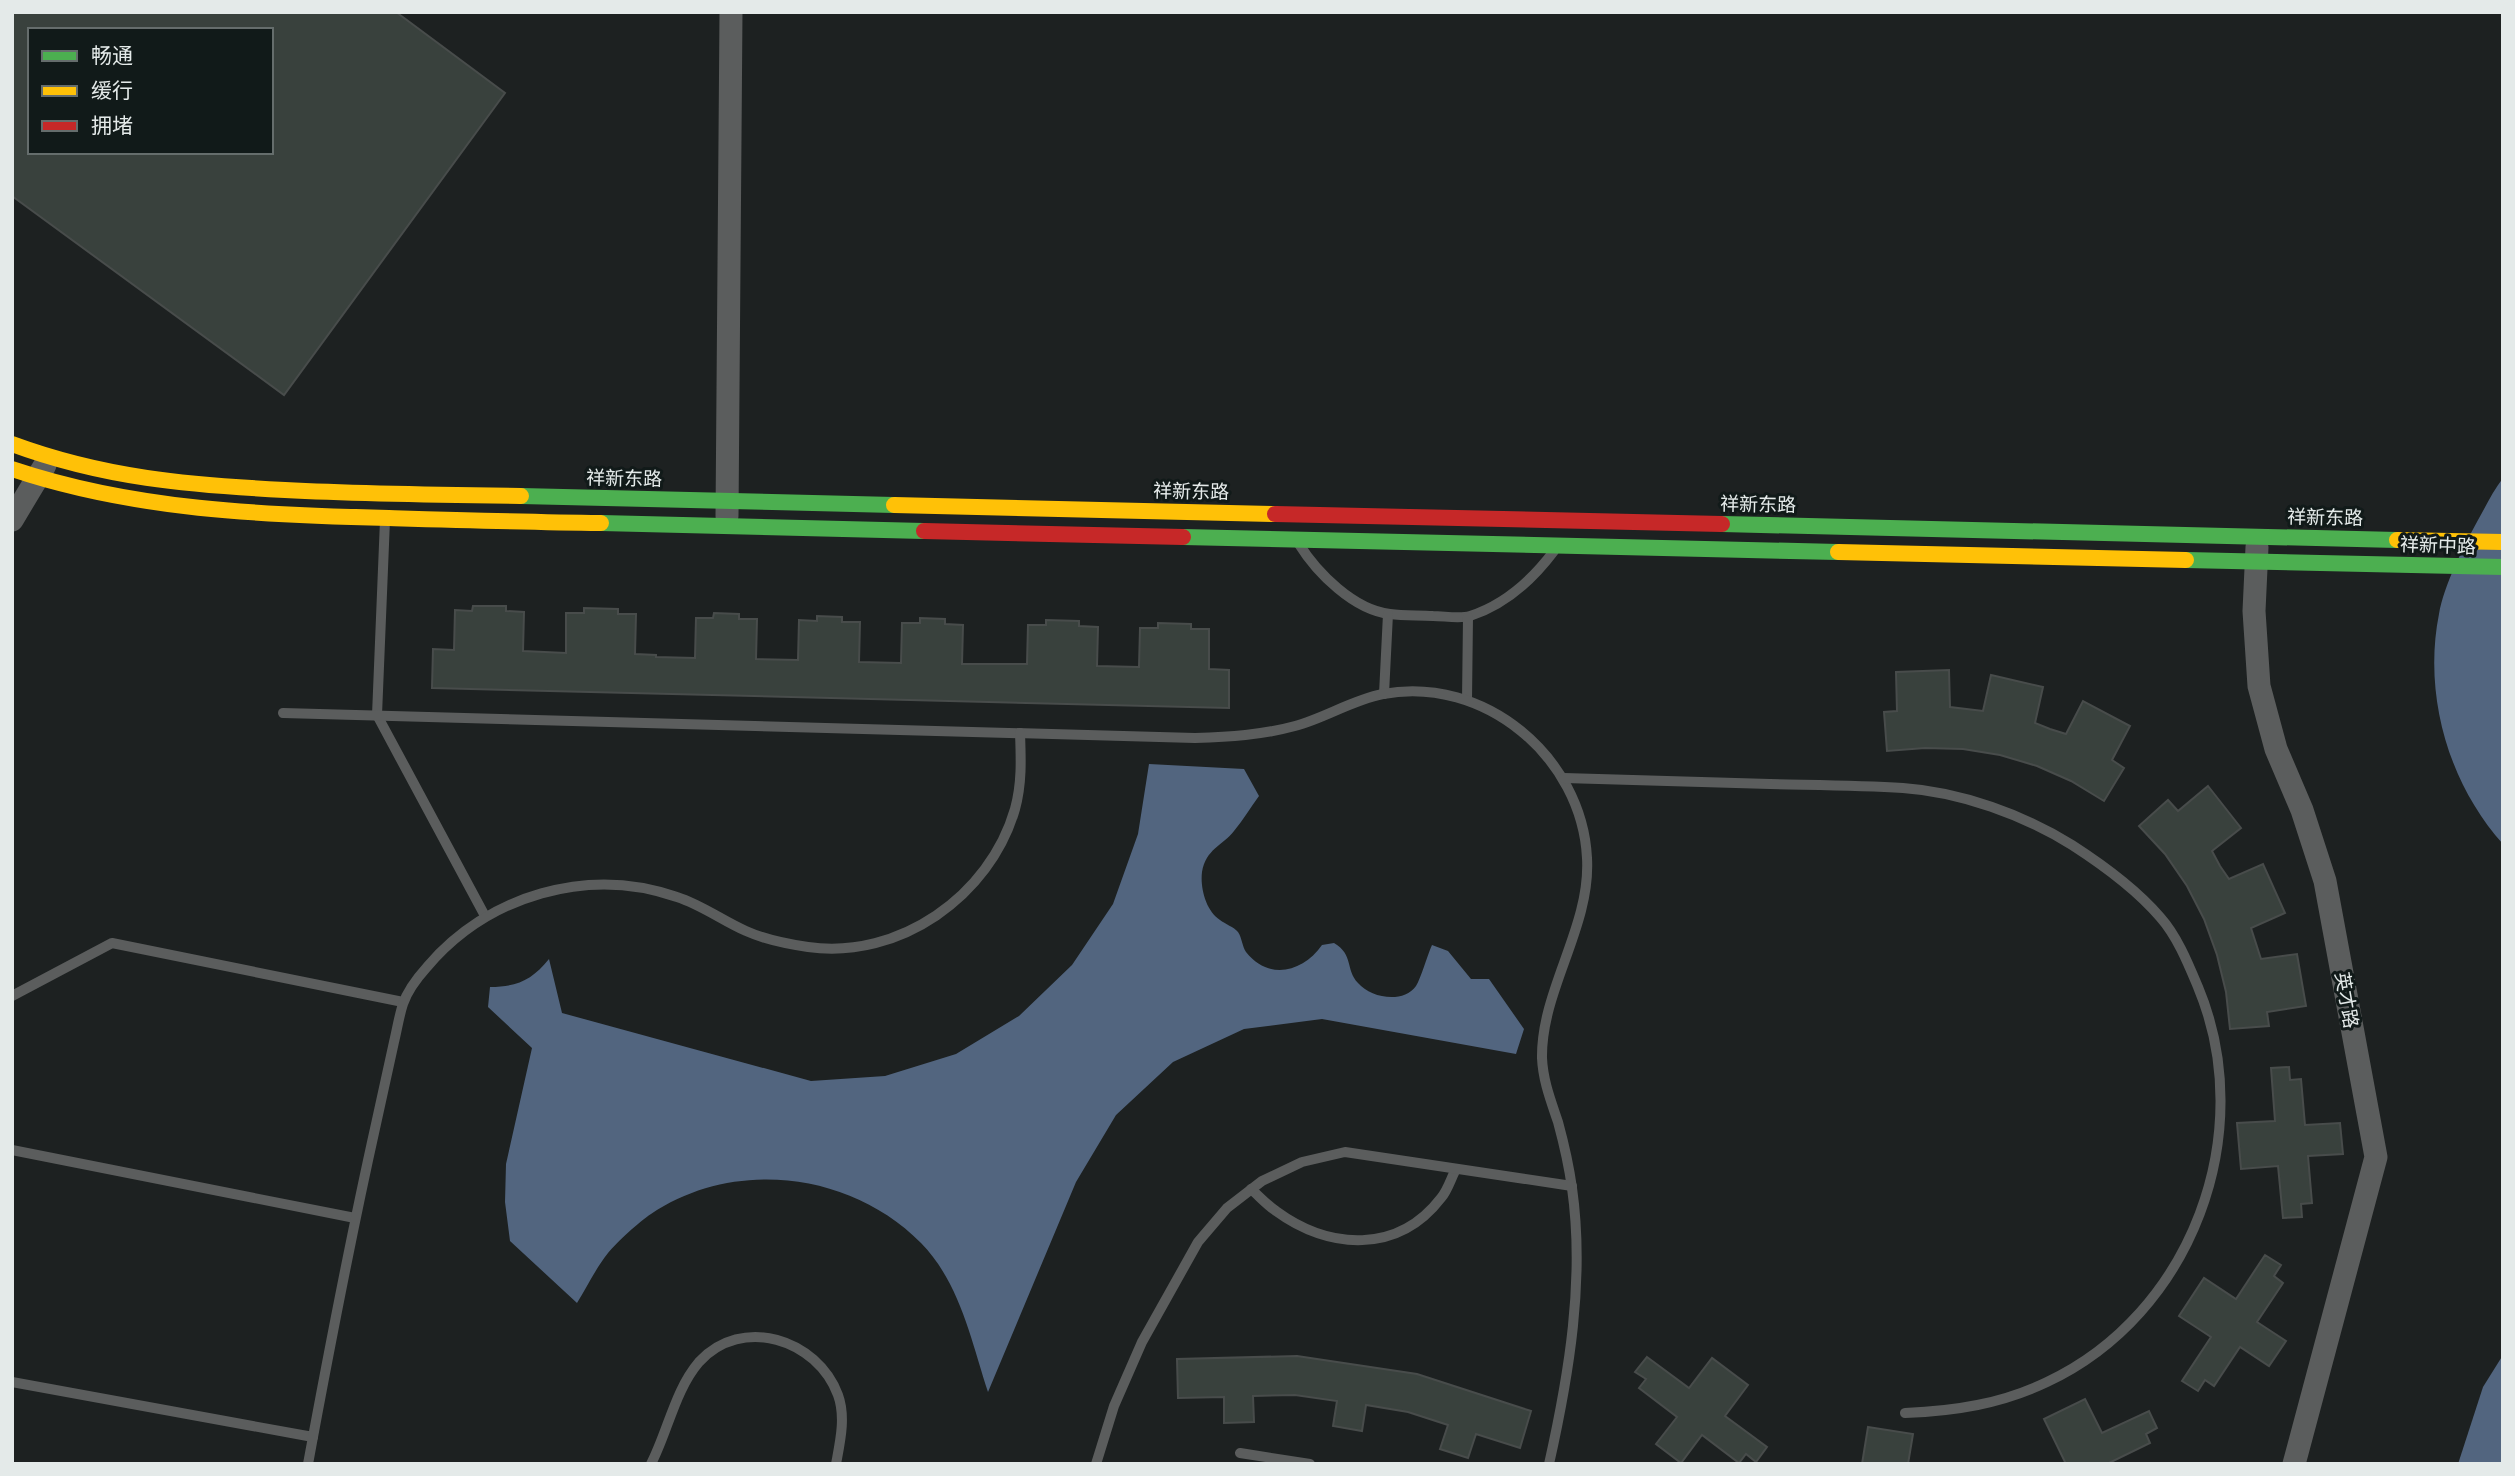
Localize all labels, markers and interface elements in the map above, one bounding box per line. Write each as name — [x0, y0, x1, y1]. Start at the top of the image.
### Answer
legend — [28, 28, 273, 154]
text: 畅通 — [91, 43, 133, 67]
text: 缓行 — [91, 78, 133, 102]
text: 拥堵 — [91, 113, 133, 137]
street label: 祥新东路 — [586, 466, 662, 490]
street label: 祥新东路 — [1153, 479, 1229, 503]
street label: 祥新东路 — [1720, 492, 1796, 516]
street label: 祥新东路 — [2287, 505, 2363, 529]
street label: 祥新中路 — [2400, 533, 2476, 557]
street label: 英才路 — [2331, 970, 2363, 1030]

